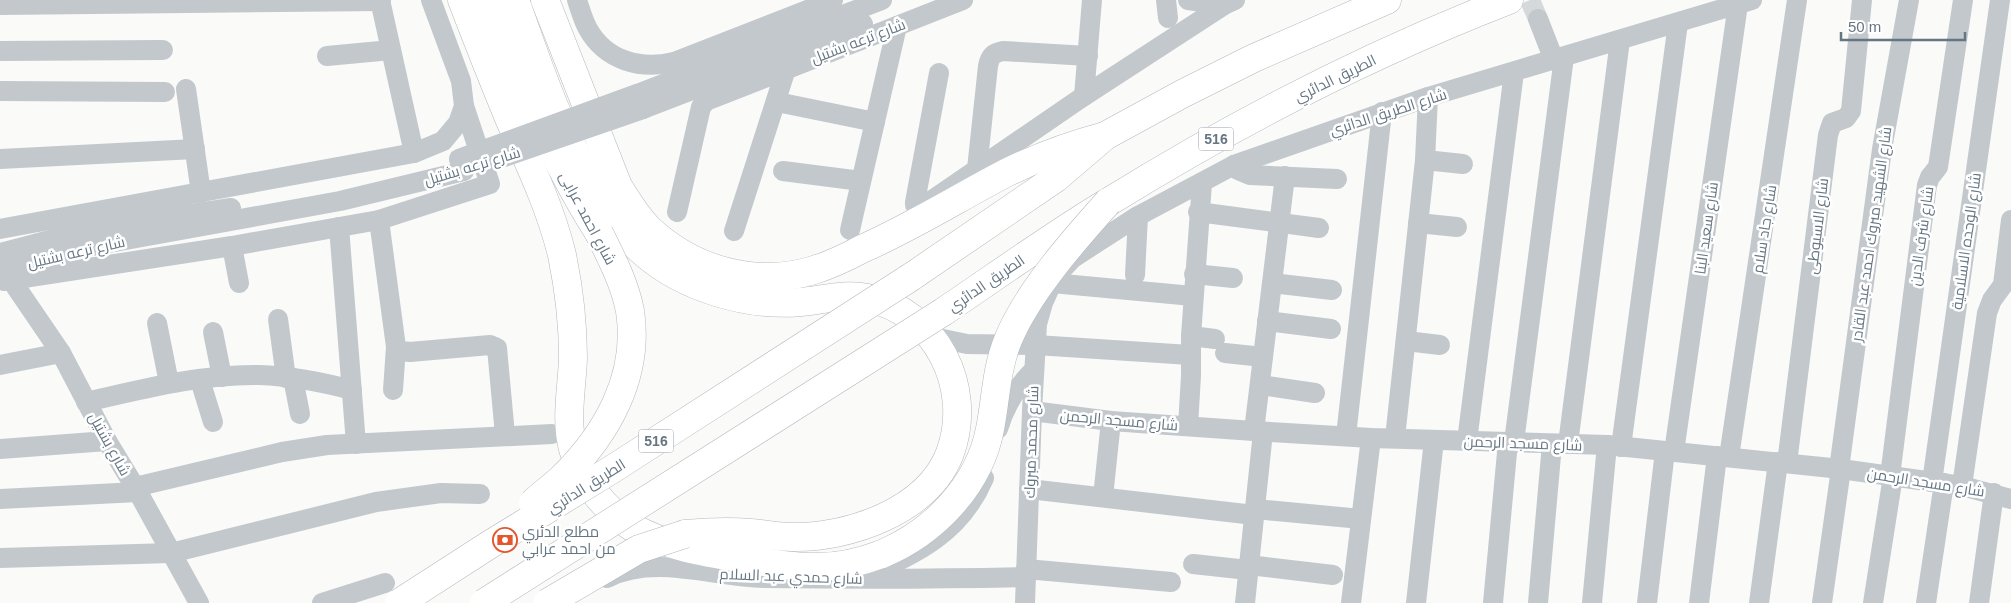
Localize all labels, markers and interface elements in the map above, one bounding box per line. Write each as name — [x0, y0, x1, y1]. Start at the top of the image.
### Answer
scale bar — [1841, 10, 1965, 42]
street label: شارع ترعه بشتيل — [808, 15, 909, 70]
text: 50 m — [1848, 18, 1881, 35]
street label: الطريق الدائري — [1291, 51, 1380, 109]
street label: شارع الطريق الدائري — [1327, 85, 1450, 143]
street label: شارع الشهيد مبروك احمد عبد القادر — [1847, 125, 1897, 344]
road number: 516 — [1198, 128, 1234, 150]
street label: شارع ترعه بشتيل — [422, 143, 523, 192]
street label: شارع احمد عرابى — [554, 169, 620, 269]
street label: شارع الوحده الاسلامية — [1948, 171, 1987, 311]
street label: شارع الاسيوطى — [1803, 177, 1834, 275]
street label: شارع سعيد البنا — [1691, 181, 1724, 276]
street label: شارع جاد سلام — [1749, 184, 1782, 275]
street label: شارع شرف الدين — [1906, 185, 1939, 287]
street label: شارع ترعه بشتيل — [26, 233, 127, 274]
street label: الطريق الدائري — [944, 251, 1030, 318]
street label: شارع محمد مبروك — [1021, 385, 1044, 499]
street label: شارع مسجد الرحمن — [1059, 406, 1179, 437]
street label: شارع بشتيل — [83, 410, 134, 480]
road number: 516 — [638, 430, 674, 452]
street label: شارع مسجد الرحمن — [1463, 432, 1583, 457]
street label: الطريق الدائري — [544, 455, 630, 520]
street label: شارع مسجد الرحمن — [1866, 464, 1986, 503]
place label: مطلع الدئري من احمد عرابي — [522, 523, 616, 561]
bank icon: مطلع الدئري من احمد عرابي — [492, 527, 518, 553]
street label: شارع حمدي عبد السلام — [719, 565, 863, 591]

